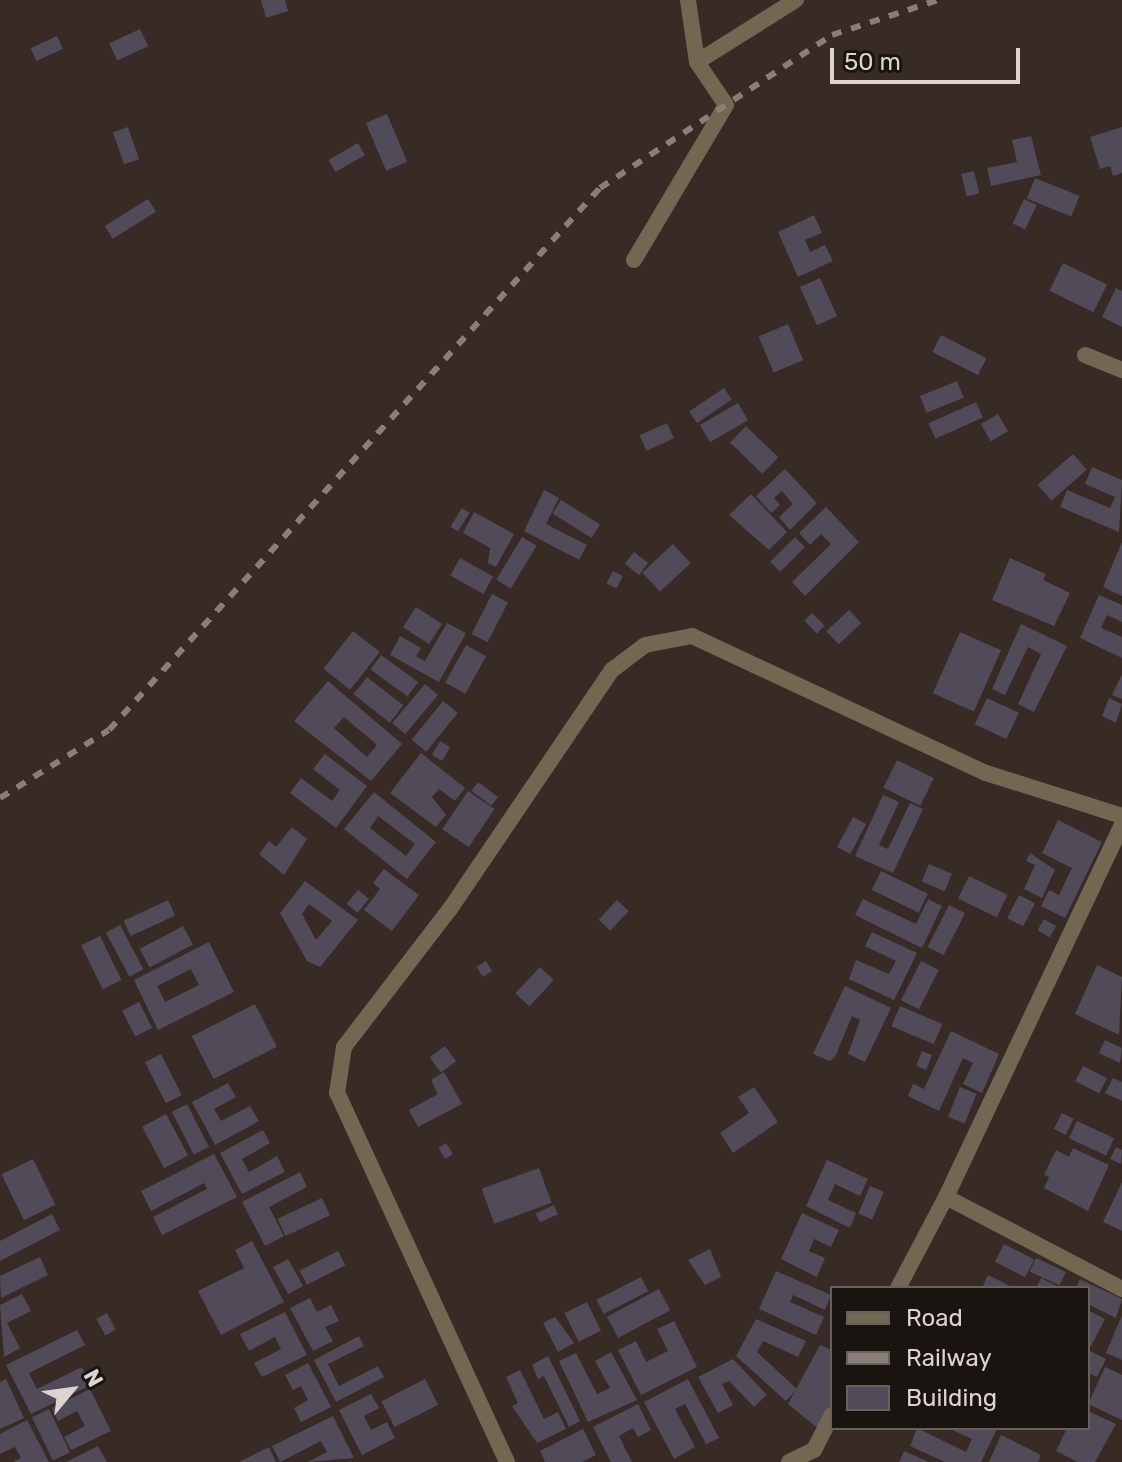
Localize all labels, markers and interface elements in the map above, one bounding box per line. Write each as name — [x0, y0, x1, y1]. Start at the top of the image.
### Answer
scale bar — [834, 32, 1024, 82]
text: 50 m — [844, 48, 901, 76]
legend — [830, 1286, 1090, 1430]
text: Road — [906, 1304, 963, 1332]
text: Railway — [906, 1344, 992, 1372]
north arrow — [32, 1350, 112, 1430]
text: N — [78, 1365, 109, 1392]
text: Building — [906, 1384, 997, 1412]

